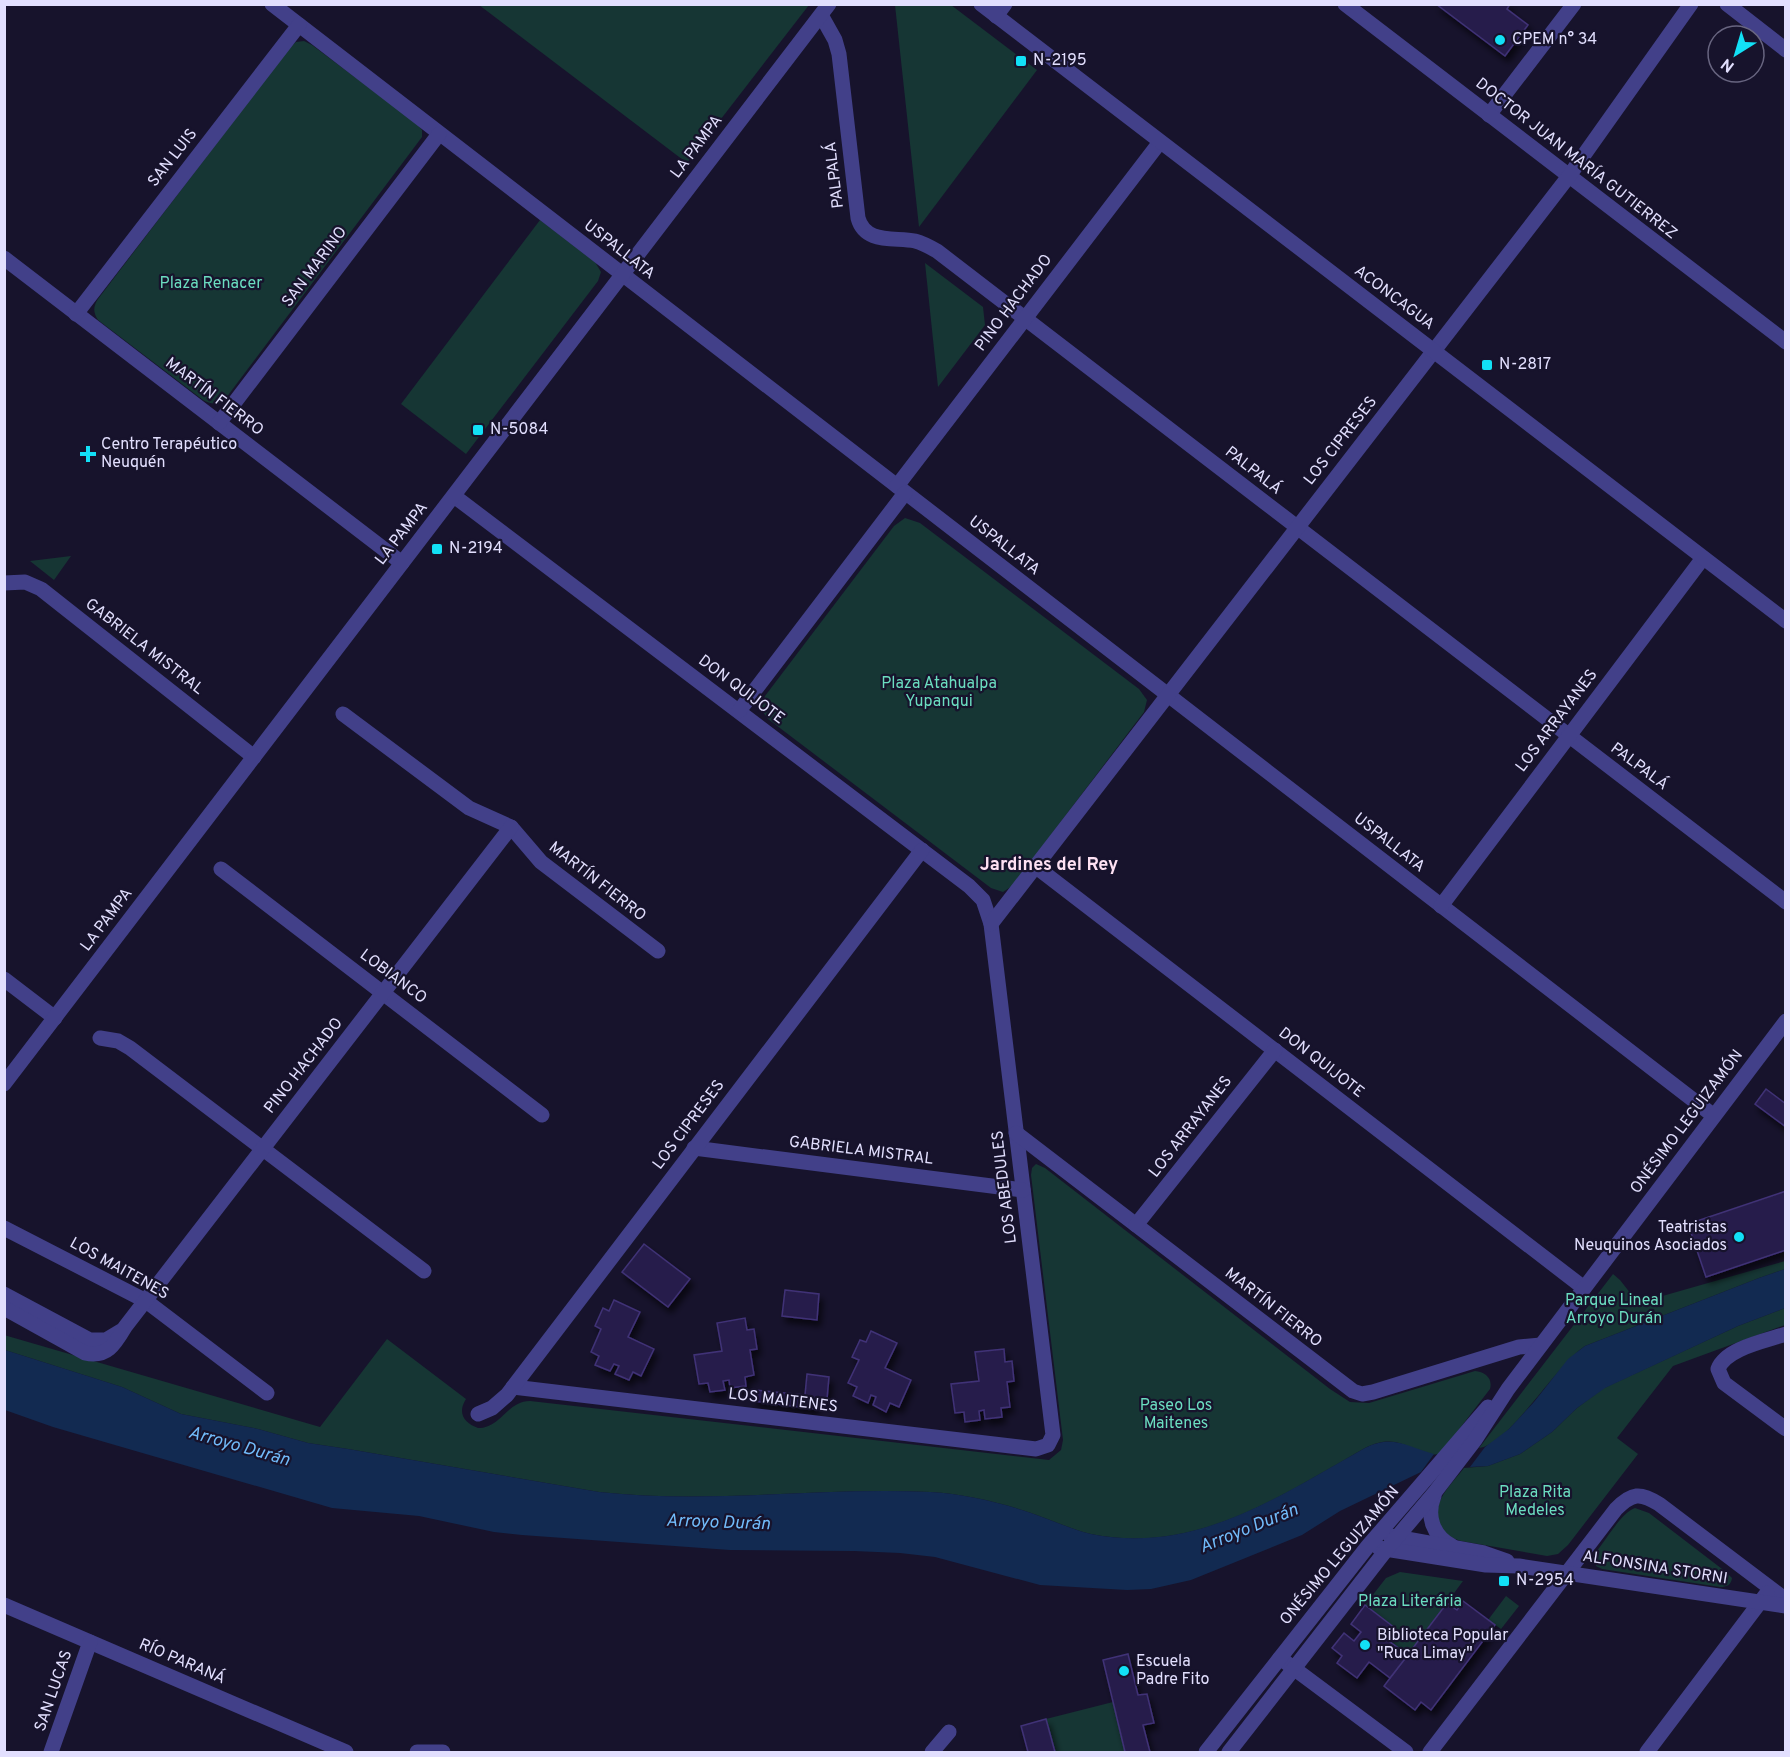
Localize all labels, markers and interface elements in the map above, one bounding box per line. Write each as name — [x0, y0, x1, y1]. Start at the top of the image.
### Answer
north arrow — [1706, 24, 1766, 84]
place label: CPEM n° 34 — [1512, 30, 1597, 50]
marker: CPEM n° 34 — [1493, 33, 1507, 47]
place label: N-2195 — [1033, 51, 1087, 71]
text: N — [1718, 53, 1739, 76]
marker: N-2195 — [1014, 54, 1028, 68]
street label: DOCTOR JUAN MARÍA GUTIERREZ — [1471, 72, 1682, 244]
street label: LA PAMPA — [667, 111, 727, 183]
street label: SAN LUIS — [144, 125, 202, 191]
street label: PALPALÁ — [819, 140, 849, 210]
street label: USPALLATA — [579, 216, 659, 284]
street label: SAN MARINO — [278, 223, 352, 311]
street label: PINO HACHADO — [971, 250, 1057, 356]
street label: ACONCAGUA — [1350, 261, 1438, 335]
park label: Plaza Renacer — [160, 274, 262, 294]
street label: MARTÍN FIERRO — [161, 352, 268, 441]
place label: N-2817 — [1499, 355, 1551, 375]
marker: N-2817 — [1480, 358, 1494, 372]
street label: LOS CIPRESES — [1300, 393, 1382, 489]
place label: N-5084 — [490, 420, 548, 440]
marker: N-5084 — [471, 423, 485, 437]
place label: Centro Terapéutico Neuquén — [101, 435, 237, 473]
street label: PALPALÁ — [1220, 441, 1287, 500]
marker: Centro Terapéutico Neuquén — [79, 445, 97, 463]
street label: LA PAMPA — [371, 498, 433, 569]
street label: USPALLATA — [964, 512, 1044, 580]
place label: N-2194 — [449, 539, 503, 559]
marker: N-2194 — [430, 542, 444, 556]
street label: GABRIELA MISTRAL — [81, 594, 207, 700]
street label: DON QUIJOTE — [694, 651, 788, 729]
street label: LOS ARRAYANES — [1512, 666, 1602, 776]
park label: Plaza Atahualpa Yupanqui — [881, 674, 997, 712]
street label: PALPALÁ — [1606, 737, 1673, 795]
street label: USPALLATA — [1349, 809, 1429, 877]
street label: MARTÍN FIERRO — [544, 836, 651, 926]
district label: Jardines del Rey — [980, 854, 1118, 877]
street label: LA PAMPA — [77, 884, 137, 956]
street label: LOBIANCO — [356, 945, 430, 1009]
street label: PINO HACHADO — [260, 1014, 348, 1118]
street label: DON QUIJOTE — [1274, 1023, 1368, 1103]
street label: ONÉSIMO LEGUIZAMÓN — [1625, 1045, 1748, 1198]
street label: LOS ARRAYANES — [1145, 1072, 1237, 1182]
street label: LOS CIPRESES — [649, 1076, 729, 1174]
street label: LOS ABEDULES — [988, 1129, 1022, 1245]
street label: GABRIELA MISTRAL — [788, 1132, 934, 1170]
place label: Teatristas Neuquinos Asociados — [1574, 1218, 1727, 1256]
marker: Teatristas Neuquinos Asociados — [1732, 1230, 1746, 1244]
street label: LOS MAITENES — [66, 1233, 172, 1305]
street label: MARTÍN FIERRO — [1220, 1262, 1327, 1352]
park label: Parque Lineal Arroyo Durán — [1565, 1291, 1663, 1329]
street label: LOS MAITENES — [727, 1384, 839, 1418]
park label: Paseo Los Maitenes — [1140, 1396, 1212, 1434]
water label: Arroyo Durán — [186, 1422, 293, 1472]
street label: ONÉSIMO LEGUIZAMÓN — [1274, 1481, 1404, 1630]
park label: Plaza Rita Medeles — [1499, 1483, 1571, 1521]
water label: Arroyo Durán — [1196, 1499, 1302, 1559]
water label: Arroyo Durán — [665, 1510, 771, 1536]
street label: ALFONSINA STORNI — [1581, 1547, 1729, 1589]
place label: N-2954 — [1516, 1571, 1574, 1591]
marker: N-2954 — [1497, 1574, 1511, 1588]
park label: Plaza Literária — [1358, 1592, 1462, 1612]
place label: Biblioteca Popular "Ruca Limay" — [1377, 1626, 1508, 1664]
street label: RÍO PARANÁ — [136, 1633, 229, 1689]
marker: Biblioteca Popular "Ruca Limay" — [1358, 1638, 1372, 1652]
street label: SAN LUCAS — [31, 1648, 77, 1734]
place label: Escuela Padre Fito — [1136, 1652, 1210, 1690]
marker: Escuela Padre Fito — [1117, 1664, 1131, 1678]

